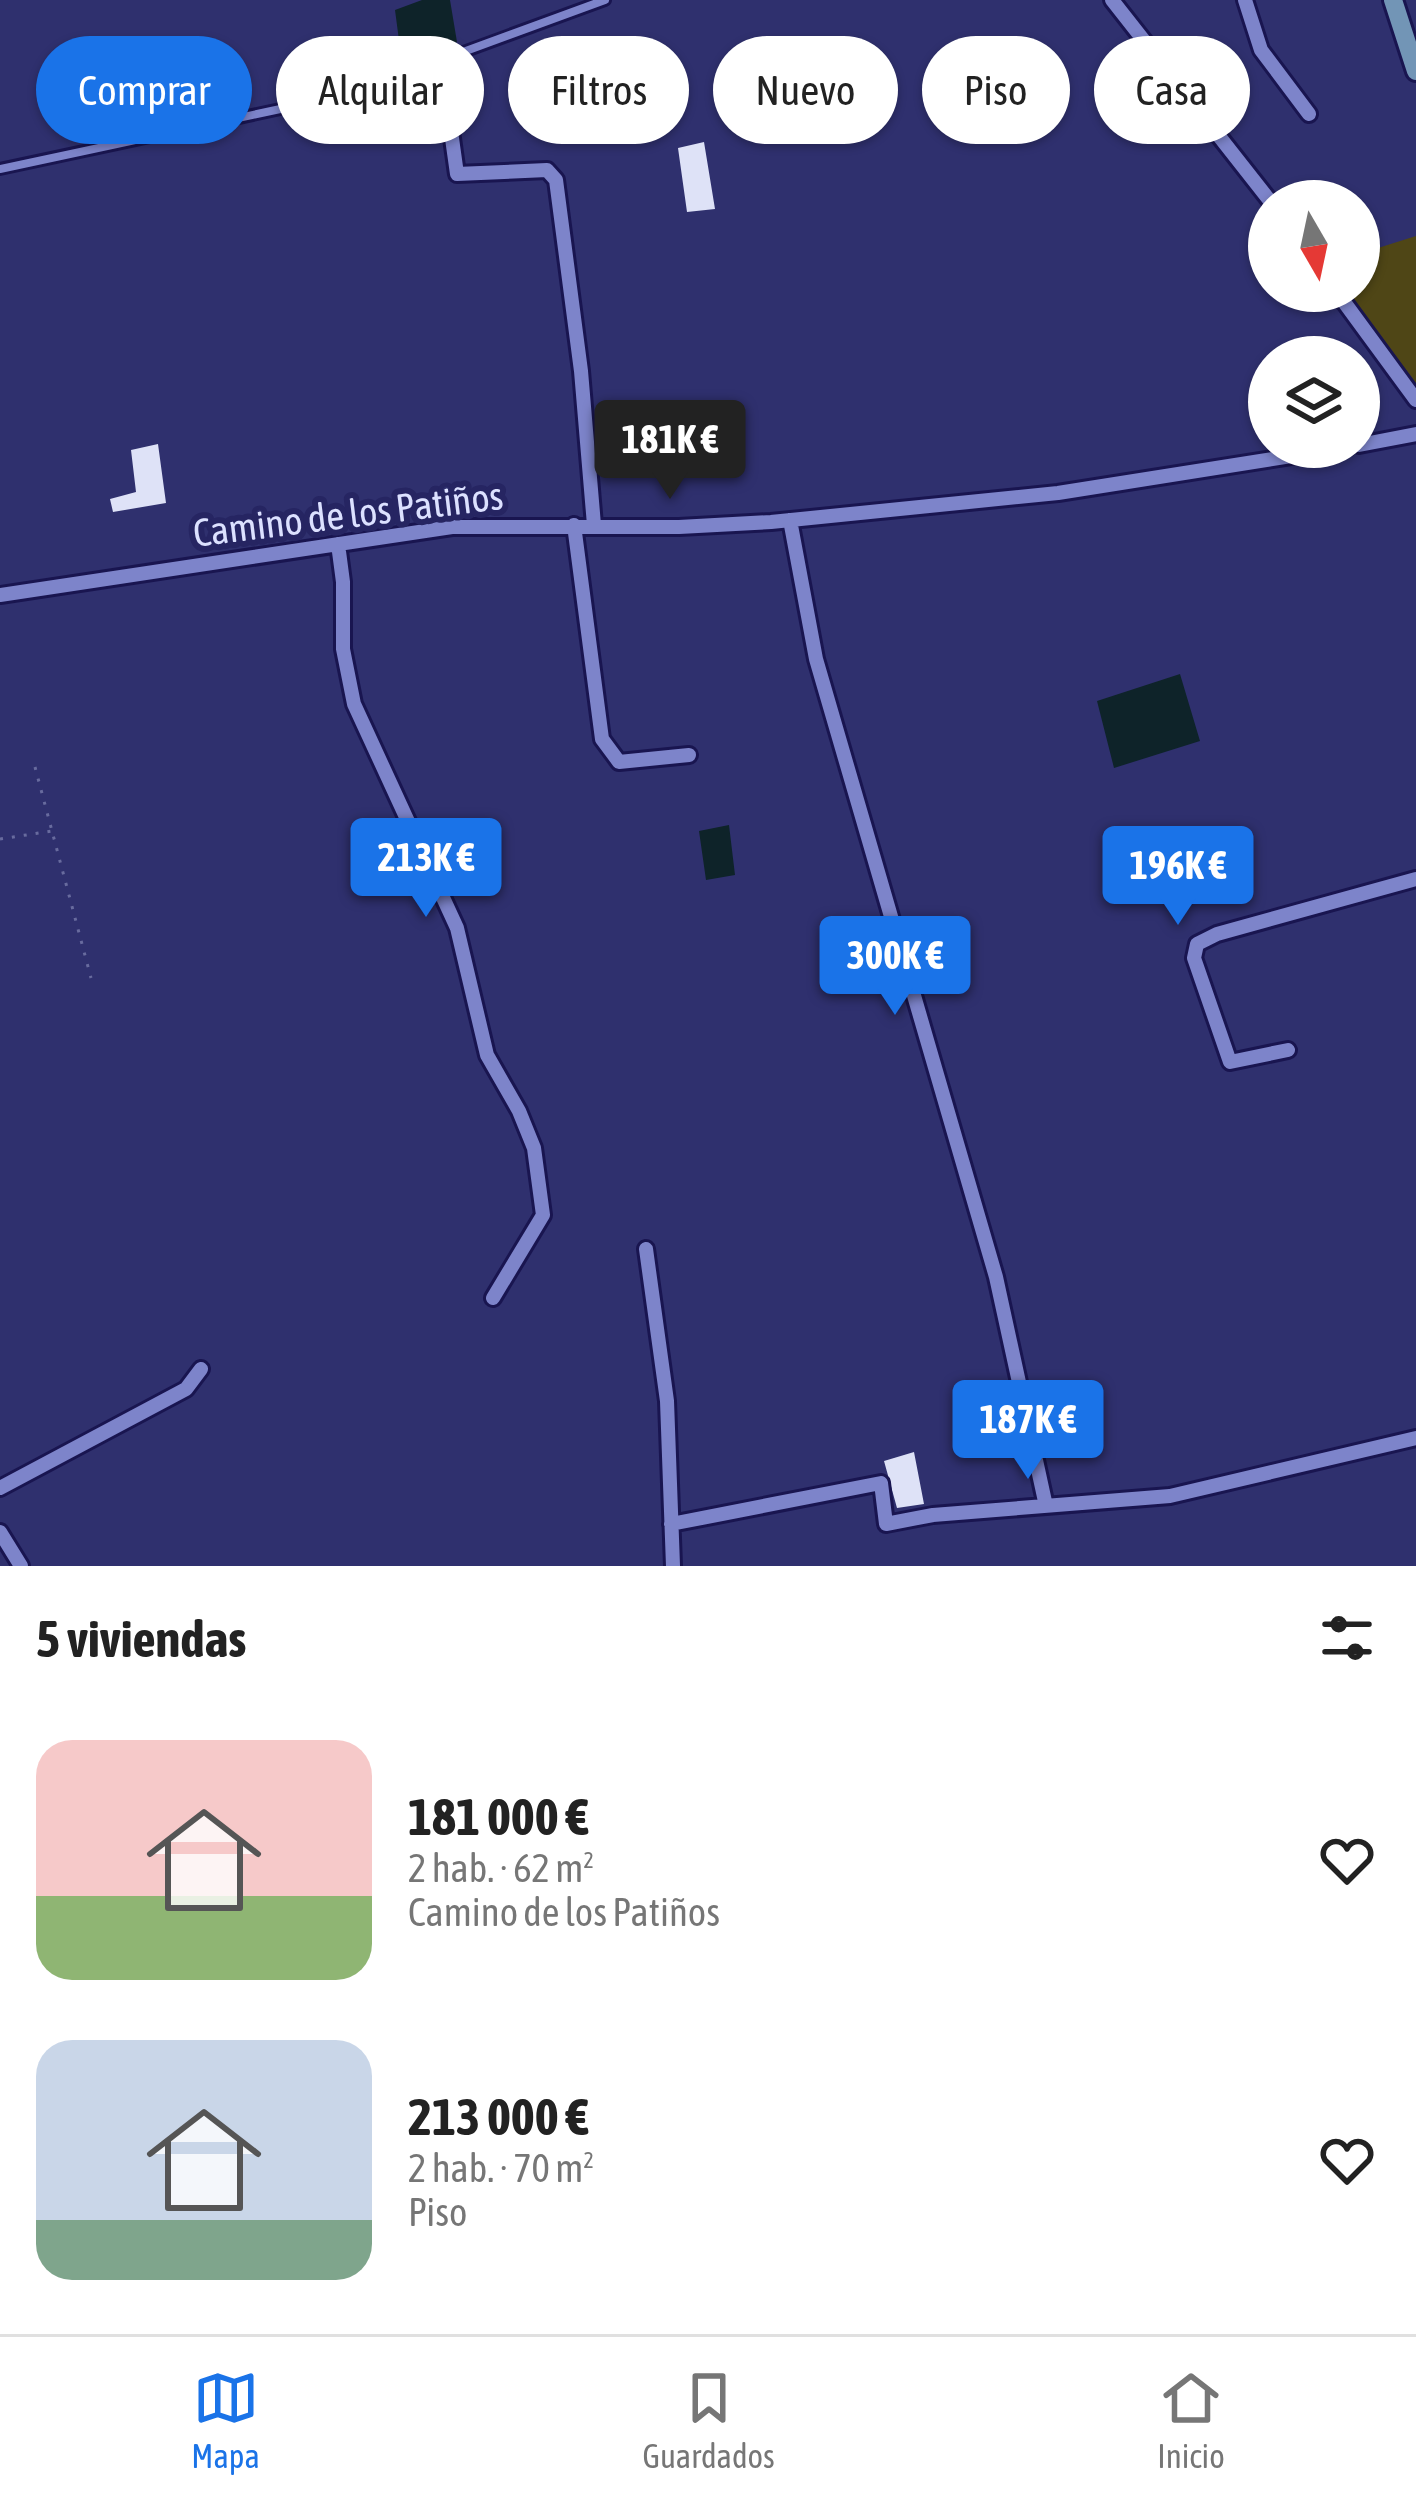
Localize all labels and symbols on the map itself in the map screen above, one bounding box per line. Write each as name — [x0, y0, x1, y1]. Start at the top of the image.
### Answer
north arrow — [1248, 180, 1380, 312]
pin: 181K € — [572, 400, 768, 502]
street label: Camino de los Patiños — [191, 473, 505, 555]
pin: 213K € — [328, 818, 524, 920]
pin: 196K € — [1080, 826, 1276, 928]
pin: 300K € — [797, 916, 993, 1018]
pin: 187K € — [930, 1380, 1126, 1482]

